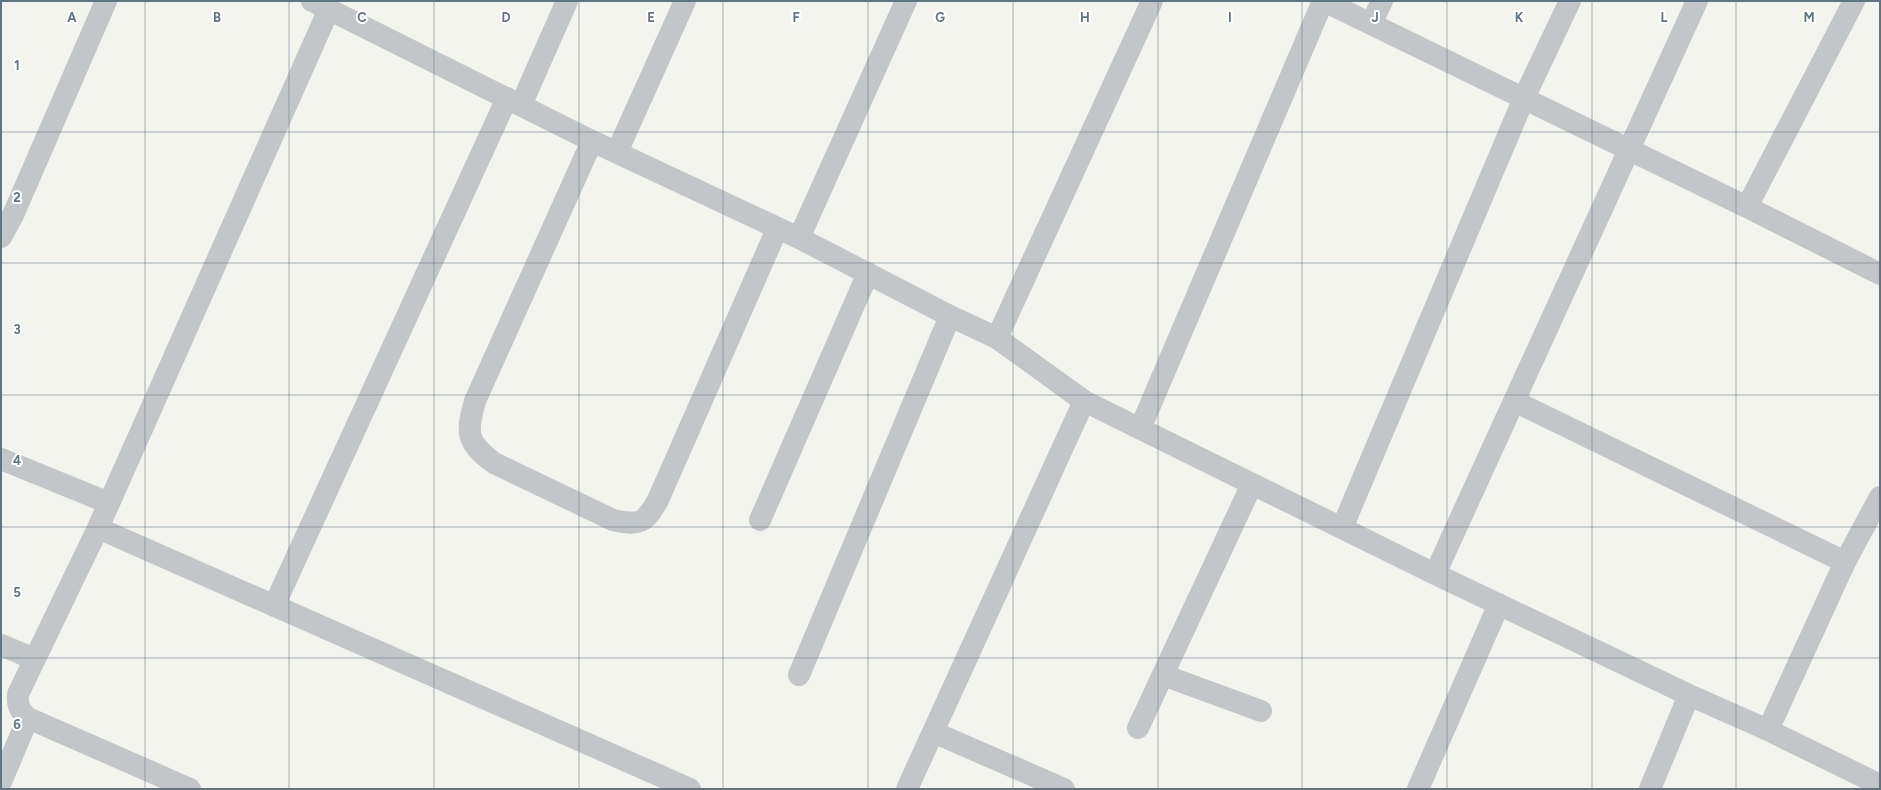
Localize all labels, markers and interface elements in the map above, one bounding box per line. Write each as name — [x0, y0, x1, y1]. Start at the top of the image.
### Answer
text: A — [67, 10, 77, 25]
text: B — [213, 10, 221, 25]
text: C — [357, 10, 367, 25]
text: D — [501, 10, 511, 25]
text: E — [647, 10, 655, 25]
text: F — [792, 10, 800, 25]
text: G — [935, 10, 945, 25]
text: H — [1080, 10, 1090, 25]
text: I — [1228, 10, 1232, 25]
text: J — [1371, 10, 1379, 25]
text: K — [1515, 10, 1524, 25]
text: L — [1661, 10, 1668, 25]
text: M — [1803, 10, 1815, 25]
text: 1 — [14, 58, 20, 73]
text: 2 — [13, 190, 21, 205]
text: 3 — [13, 322, 21, 337]
text: 4 — [13, 453, 21, 468]
text: 5 — [13, 585, 21, 600]
text: 6 — [13, 717, 21, 732]

